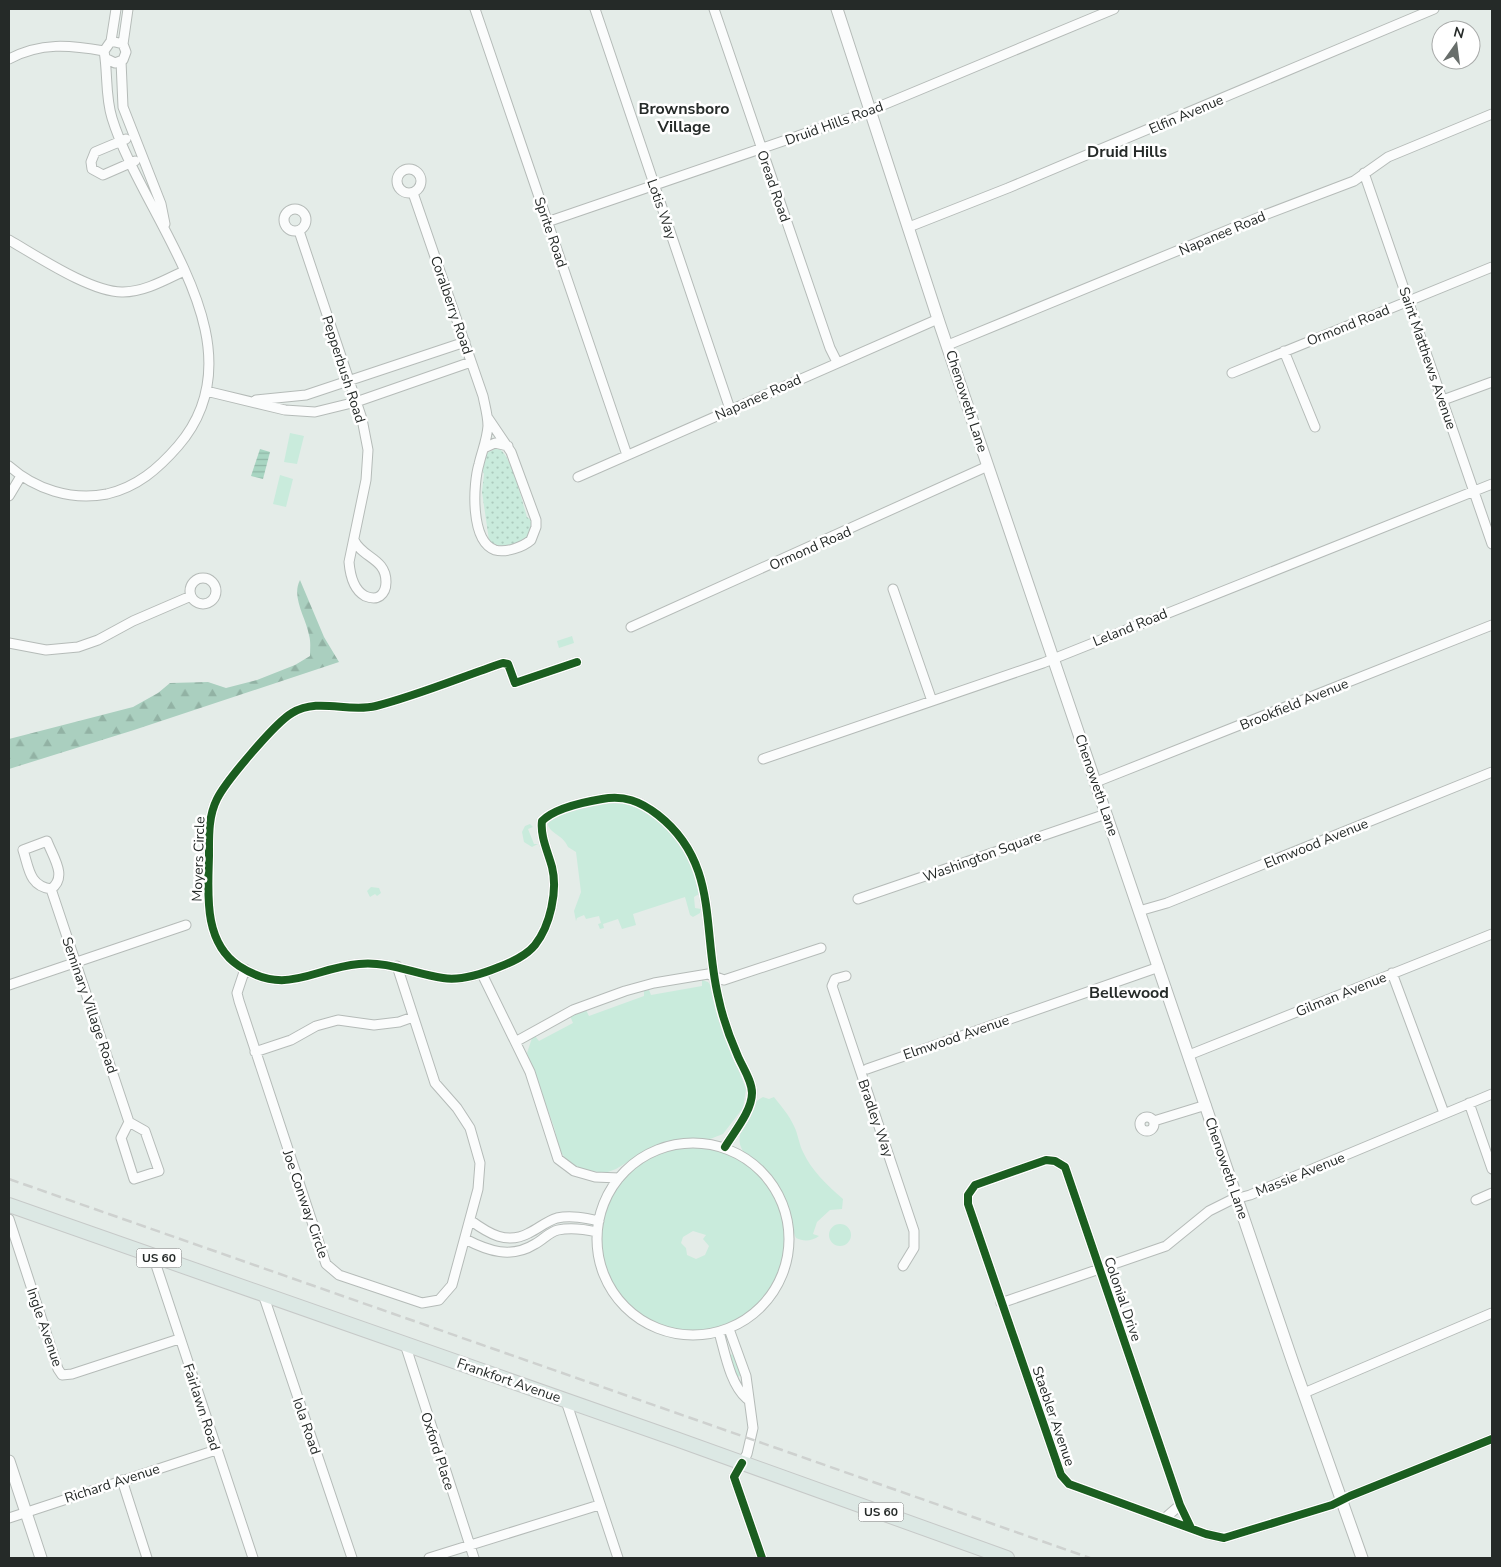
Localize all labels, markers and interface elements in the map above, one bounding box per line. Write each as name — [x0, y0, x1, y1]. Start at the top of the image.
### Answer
north arrow — [1431, 20, 1481, 70]
text: N — [1452, 22, 1466, 43]
street label: Elfin Avenue — [1146, 90, 1226, 139]
street label: Druid Hills Road — [782, 97, 886, 150]
district label: Brownsboro Village — [638, 98, 730, 138]
district label: Druid Hills — [1087, 141, 1167, 163]
street label: Oread Road — [752, 148, 795, 225]
street label: Lotis Way — [642, 176, 681, 243]
street label: Sprite Road — [530, 194, 571, 270]
street label: Napanee Road — [1176, 207, 1268, 260]
street label: Coralberry Road — [426, 254, 477, 357]
street label: Saint Matthews Avenue — [1394, 284, 1461, 432]
street label: Ormond Road — [1304, 300, 1392, 351]
street label: Pepperbush Road — [317, 313, 370, 425]
street label: Chenoweth Lane — [941, 348, 992, 455]
street label: Napanee Road — [712, 370, 804, 425]
street label: Ormond Road — [766, 522, 854, 575]
street label: Leland Road — [1090, 604, 1170, 651]
street label: Brookfield Avenue — [1237, 674, 1351, 735]
street label: Chenoweth Lane — [1070, 732, 1123, 839]
street label: Elmwood Avenue — [1261, 814, 1371, 873]
street label: Moyers Circle — [188, 816, 209, 902]
street label: Washington Square — [920, 826, 1044, 887]
street label: Seminary Village Road — [57, 934, 122, 1076]
street label: Gilman Avenue — [1293, 968, 1389, 1021]
district label: Bellewood — [1089, 982, 1169, 1004]
street label: Elmwood Avenue — [901, 1010, 1012, 1065]
street label: Bradley Way — [853, 1077, 898, 1160]
street label: Chenoweth Lane — [1200, 1115, 1253, 1222]
street label: Joe Conway Circle — [278, 1147, 333, 1261]
street label: Massie Avenue — [1253, 1148, 1348, 1201]
road number: US 60 — [136, 1248, 182, 1268]
street label: Colonial Drive — [1099, 1254, 1146, 1344]
street label: Ingle Avenue — [22, 1285, 67, 1369]
street label: Frankfort Avenue — [454, 1354, 563, 1407]
street label: Fairlawn Road — [179, 1361, 225, 1453]
street label: Staebler Avenue — [1028, 1364, 1079, 1469]
street label: Iola Road — [288, 1395, 325, 1457]
street label: Oxford Place — [416, 1410, 459, 1493]
street label: Richard Avenue — [62, 1459, 162, 1508]
road number: US 60 — [858, 1502, 904, 1521]

